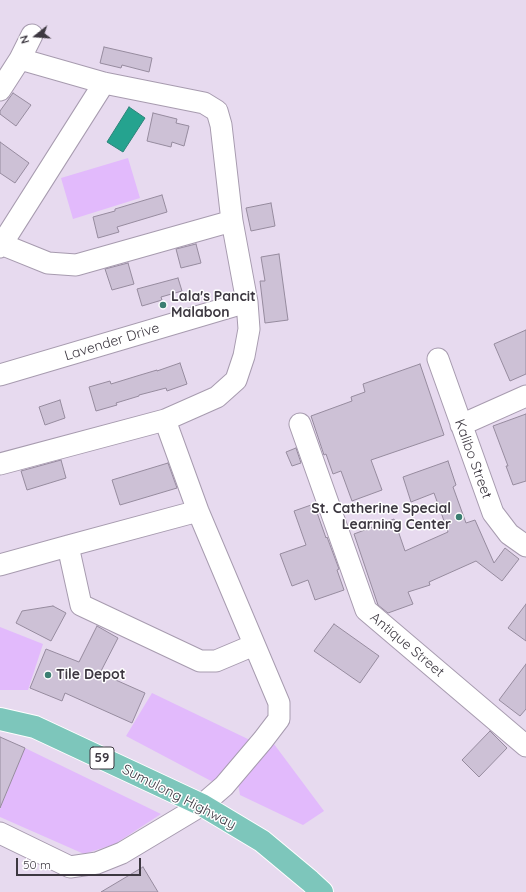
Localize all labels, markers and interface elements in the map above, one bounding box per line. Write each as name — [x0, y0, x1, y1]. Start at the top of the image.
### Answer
north arrow — [16, 16, 56, 56]
text: N — [17, 34, 32, 45]
place label: Lala's Pancit Malabon — [171, 289, 256, 322]
marker: Lala's Pancit Malabon — [158, 300, 168, 310]
street label: Lavender Drive — [62, 320, 162, 364]
street label: Kalibo Street — [451, 417, 495, 501]
place label: St. Catherine Special Learning Center — [311, 501, 451, 534]
marker: St. Catherine Special Learning Center — [454, 512, 464, 522]
street label: Antique Street — [367, 609, 447, 681]
place label: Tile Depot — [56, 667, 126, 683]
marker: Tile Depot — [43, 670, 53, 680]
road number: 59 — [90, 747, 114, 769]
street label: Sumulong Highway — [119, 761, 239, 833]
scale bar — [18, 850, 143, 876]
text: 50 m — [23, 857, 51, 872]

